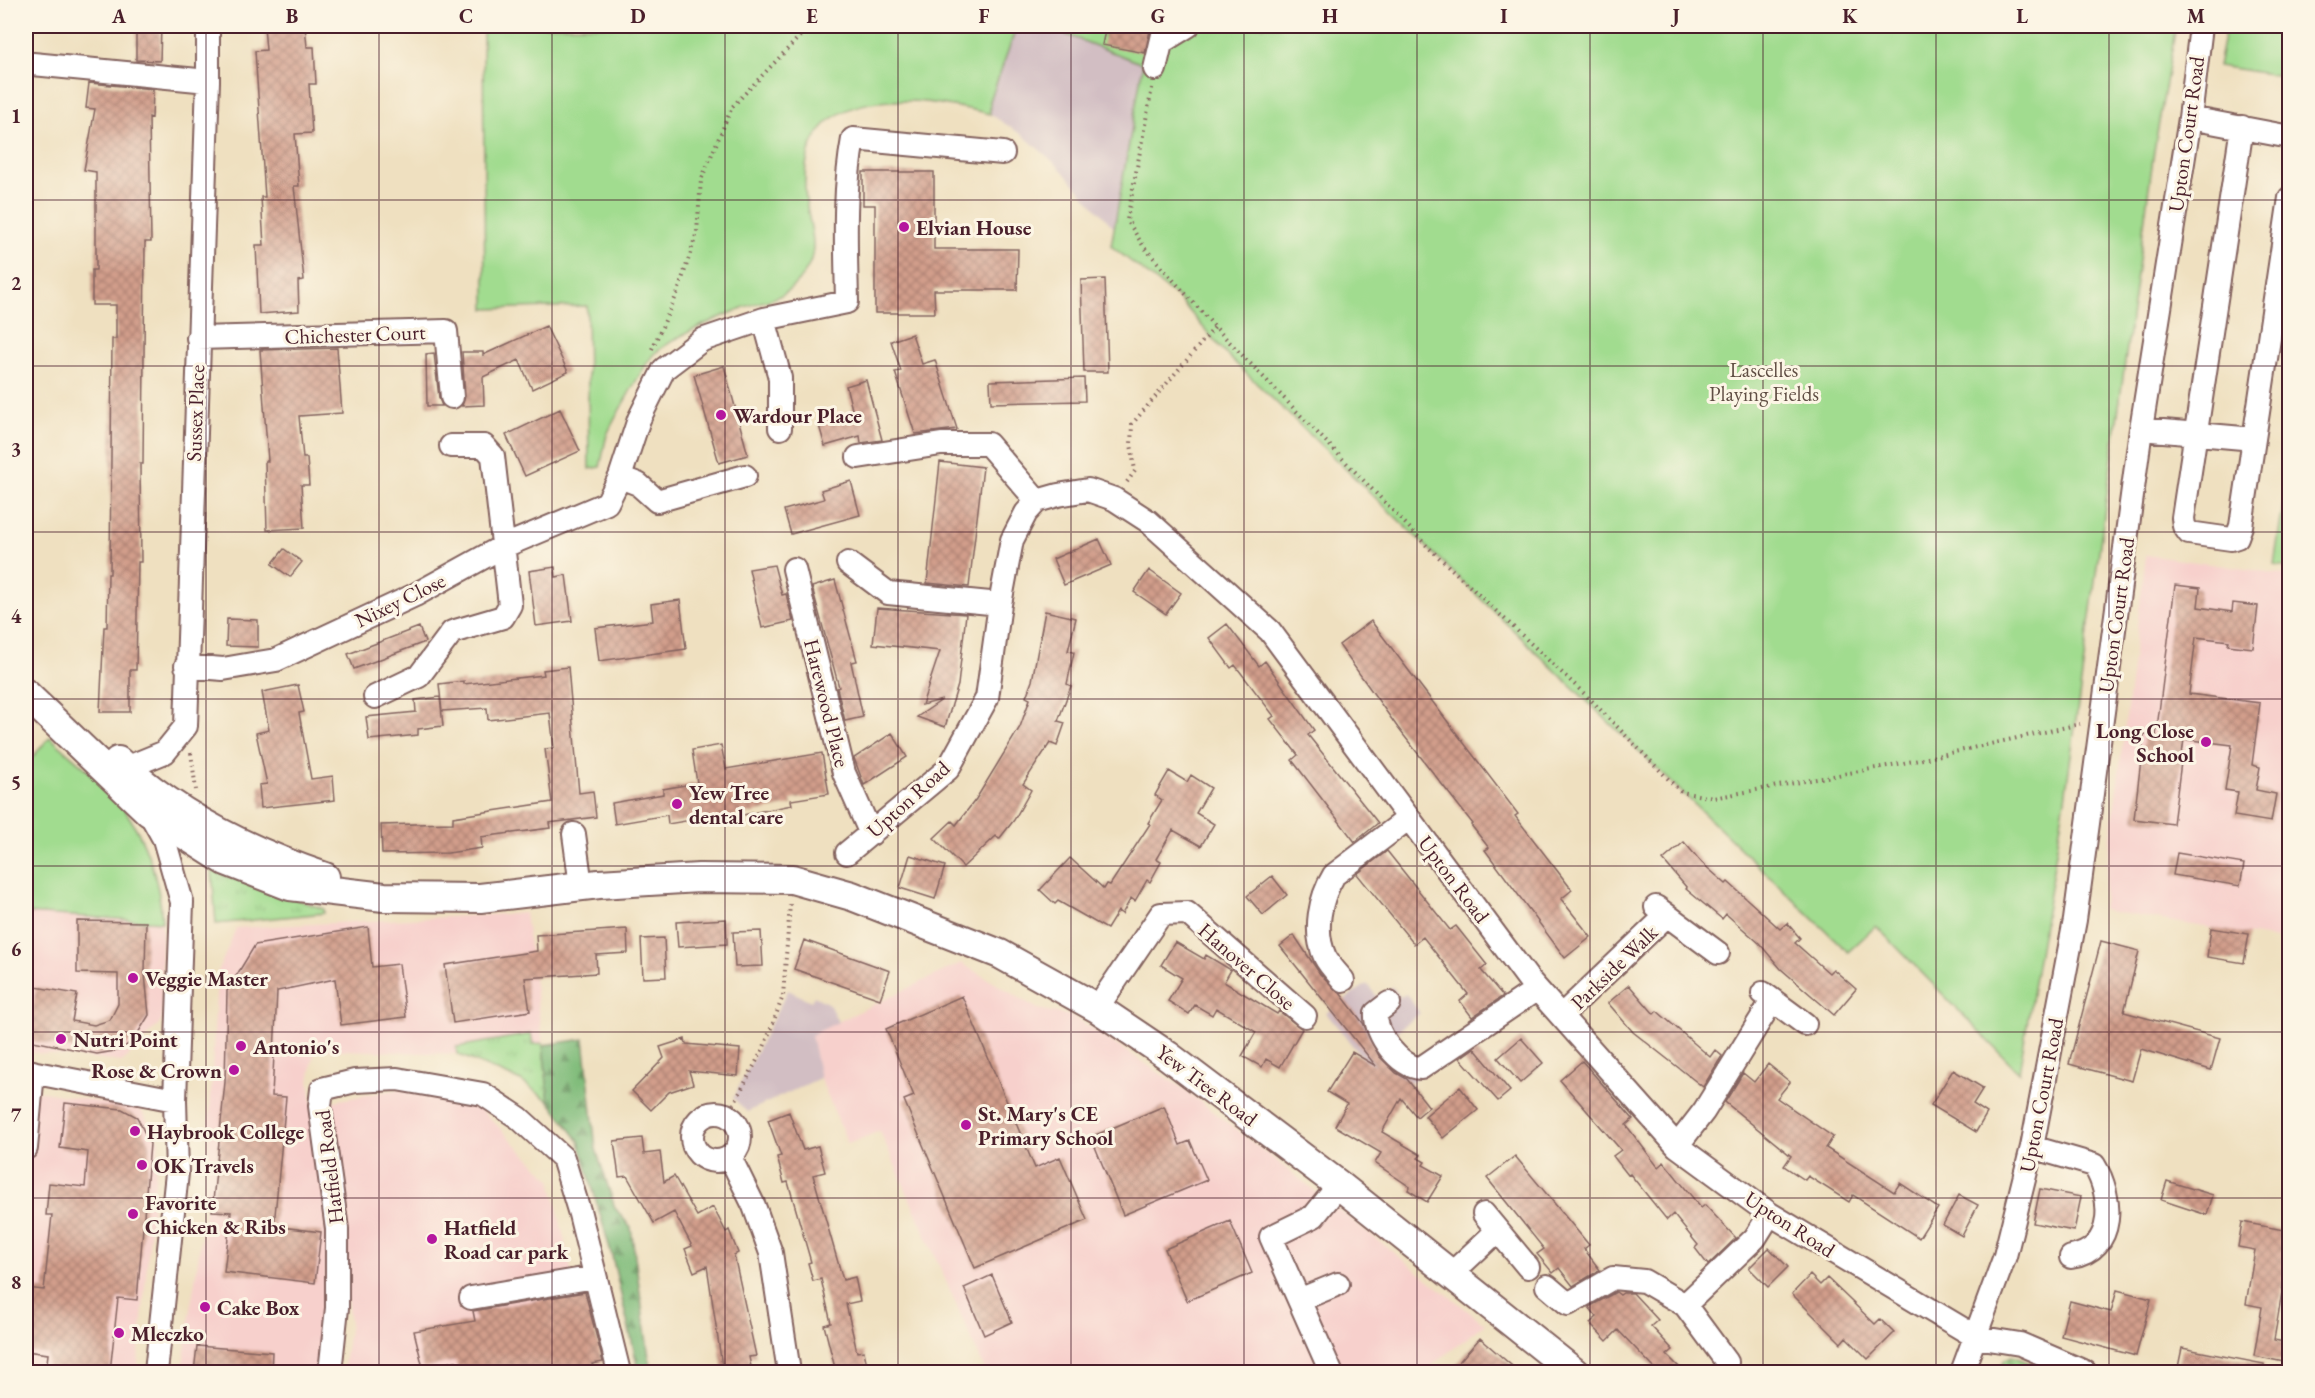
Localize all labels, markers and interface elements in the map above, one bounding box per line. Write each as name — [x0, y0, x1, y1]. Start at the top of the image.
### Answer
text: A — [111, 3, 127, 29]
text: B — [286, 3, 298, 29]
text: C — [459, 3, 473, 29]
text: D — [630, 3, 646, 29]
text: E — [806, 3, 818, 29]
text: F — [979, 3, 990, 29]
text: G — [1151, 3, 1165, 29]
text: H — [1322, 3, 1338, 29]
text: I — [1500, 3, 1508, 29]
text: J — [1670, 3, 1680, 29]
text: K — [1842, 3, 1858, 29]
text: L — [2016, 3, 2028, 29]
text: M — [2187, 3, 2205, 29]
street label: Upton Court Road — [2162, 54, 2210, 214]
text: 1 — [11, 103, 21, 129]
place label: Elvian House — [916, 214, 1032, 241]
marker: Elvian House — [897, 220, 911, 234]
text: 2 — [11, 270, 22, 296]
street label: Chichester Court — [284, 318, 426, 350]
park label: Lascelles Playing Fields — [1709, 356, 1819, 407]
street label: Sussex Place — [180, 364, 210, 462]
place label: Wardour Place — [733, 402, 862, 429]
marker: Wardour Place — [714, 408, 728, 422]
text: 3 — [11, 436, 21, 462]
street label: Upton Court Road — [2092, 535, 2140, 695]
street label: Nixey Close — [350, 567, 450, 633]
text: 4 — [11, 603, 22, 629]
street label: Harewood Place — [798, 636, 856, 770]
place label: Long Close School — [2096, 717, 2194, 768]
marker: Long Close School — [2199, 735, 2213, 749]
street label: Upton Road — [861, 754, 955, 843]
text: 5 — [11, 769, 21, 795]
place label: Yew Tree dental care — [689, 779, 784, 830]
marker: Yew Tree dental care — [670, 797, 684, 811]
street label: Upton Road — [1412, 830, 1496, 928]
street label: Hanover Close — [1193, 916, 1301, 1016]
street label: Parkside Walk — [1565, 918, 1664, 1015]
text: 6 — [11, 936, 22, 962]
place label: Veggie Master — [145, 965, 268, 992]
marker: Veggie Master — [126, 971, 140, 985]
street label: Upton Court Road — [2013, 1015, 2069, 1175]
place label: Nutri Point — [73, 1026, 178, 1053]
marker: Nutri Point — [54, 1032, 68, 1046]
place label: Antonio's — [252, 1033, 339, 1060]
street label: Yew Tree Road — [1151, 1038, 1263, 1132]
marker: Antonio's — [234, 1039, 248, 1053]
place label: Rose & Crown — [91, 1057, 222, 1084]
marker: Rose & Crown — [227, 1063, 241, 1077]
place label: St. Mary's CE Primary School — [978, 1100, 1113, 1151]
text: 7 — [11, 1102, 22, 1128]
street label: Hatfield Road — [309, 1108, 349, 1226]
place label: Haybrook College — [147, 1118, 304, 1145]
marker: St. Mary's CE Primary School — [959, 1118, 973, 1132]
marker: Haybrook College — [128, 1124, 142, 1138]
place label: OK Travels — [154, 1152, 254, 1179]
marker: OK Travels — [135, 1158, 149, 1172]
street label: Upton Road — [1740, 1185, 1841, 1263]
place label: Favorite Chicken & Ribs — [145, 1189, 286, 1240]
marker: Favorite Chicken & Ribs — [126, 1207, 140, 1221]
place label: Hatfield Road car park — [444, 1214, 569, 1265]
marker: Hatfield Road car park — [425, 1232, 439, 1246]
text: 8 — [11, 1269, 21, 1295]
place label: Cake Box — [217, 1294, 300, 1321]
marker: Cake Box — [198, 1300, 212, 1314]
place label: Mleczko — [131, 1320, 204, 1347]
marker: Mleczko — [112, 1326, 126, 1340]

